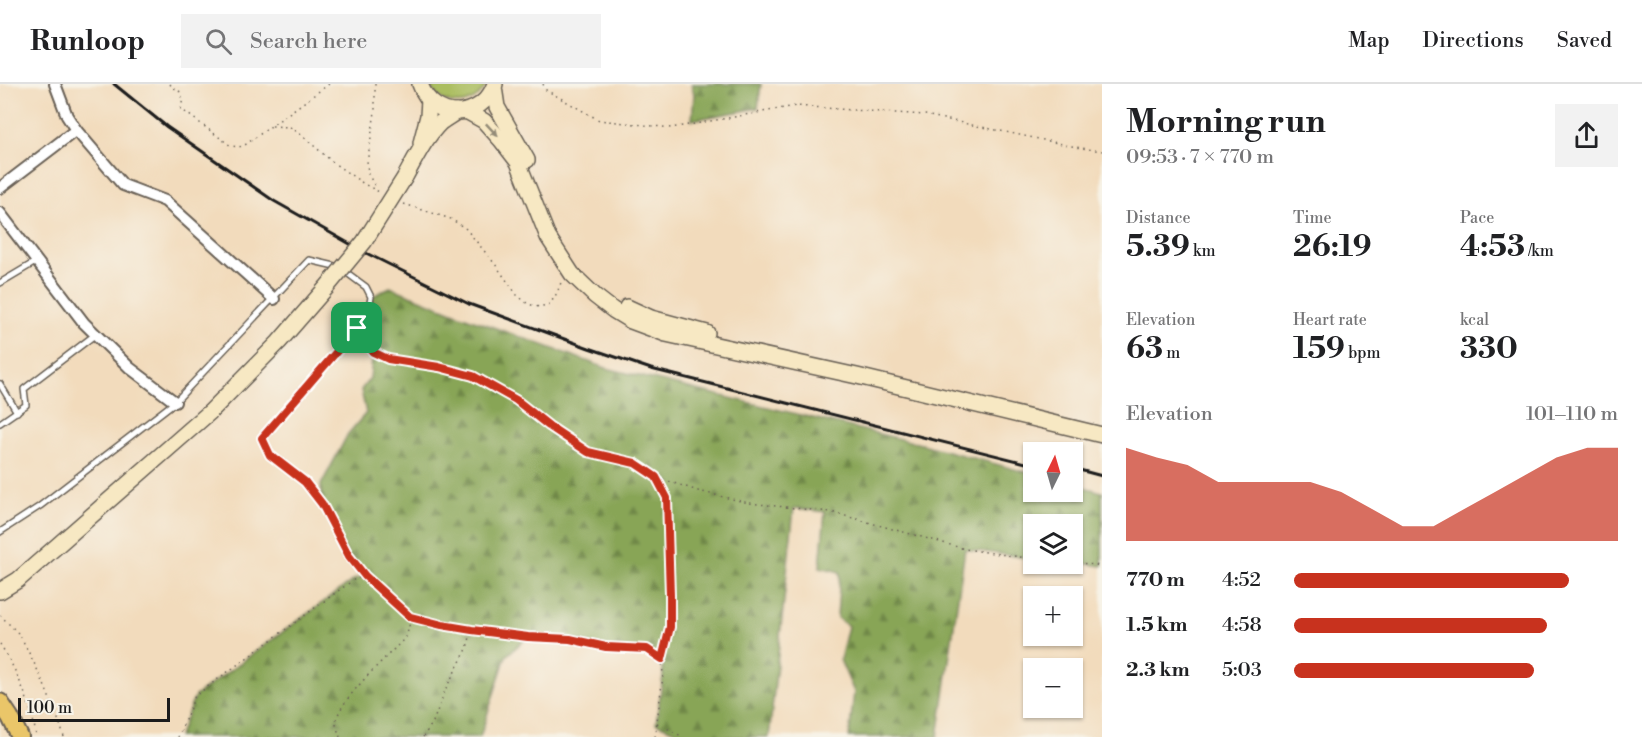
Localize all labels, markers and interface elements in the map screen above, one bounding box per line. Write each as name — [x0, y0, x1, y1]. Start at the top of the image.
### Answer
search box — [181, 14, 601, 68]
text: Runloop — [30, 24, 145, 59]
icon: search — [202, 25, 235, 58]
text: Search here — [250, 28, 367, 55]
text: Map — [1348, 28, 1390, 54]
text: Directions — [1423, 28, 1524, 54]
text: Saved — [1557, 28, 1612, 54]
text: Morning run — [1126, 102, 1326, 143]
button: share — [1555, 104, 1618, 167]
one-way arrow — [484, 122, 498, 136]
text: 09:53 · 7 × 770 m — [1126, 145, 1274, 170]
text: Distance — [1126, 208, 1191, 228]
text: Time — [1293, 208, 1332, 228]
text: Pace — [1460, 208, 1494, 228]
text: 5.39 — [1126, 228, 1190, 266]
text: 26:19 — [1293, 228, 1372, 266]
text: 4:53 — [1460, 228, 1525, 266]
text: km — [1190, 241, 1215, 261]
text: /km — [1525, 241, 1554, 261]
pin — [331, 302, 382, 353]
text: Elevation — [1126, 310, 1195, 330]
text: Heart rate — [1293, 310, 1367, 330]
text: kcal — [1460, 310, 1489, 330]
icon: arrive — [340, 311, 373, 344]
text: 63 — [1126, 330, 1163, 368]
text: 159 — [1293, 330, 1345, 368]
text: 330 — [1460, 330, 1518, 368]
text: m — [1163, 343, 1180, 363]
text: bpm — [1345, 343, 1381, 363]
text: Elevation — [1126, 402, 1213, 427]
text: 101–110 m — [1526, 402, 1618, 427]
north arrow — [1023, 442, 1083, 502]
map controls — [1023, 442, 1083, 718]
button: layers — [1023, 514, 1083, 574]
text: 770 m — [1126, 568, 1185, 593]
text: 4:52 — [1222, 568, 1261, 593]
button: + — [1023, 586, 1083, 646]
text: 1.5 km — [1126, 613, 1187, 638]
text: 4:58 — [1222, 613, 1262, 638]
button: − — [1023, 658, 1083, 718]
text: 2.3 km — [1126, 658, 1190, 683]
text: 5:03 — [1222, 658, 1262, 683]
scale bar — [18, 695, 170, 722]
text: 100 m — [27, 698, 72, 718]

